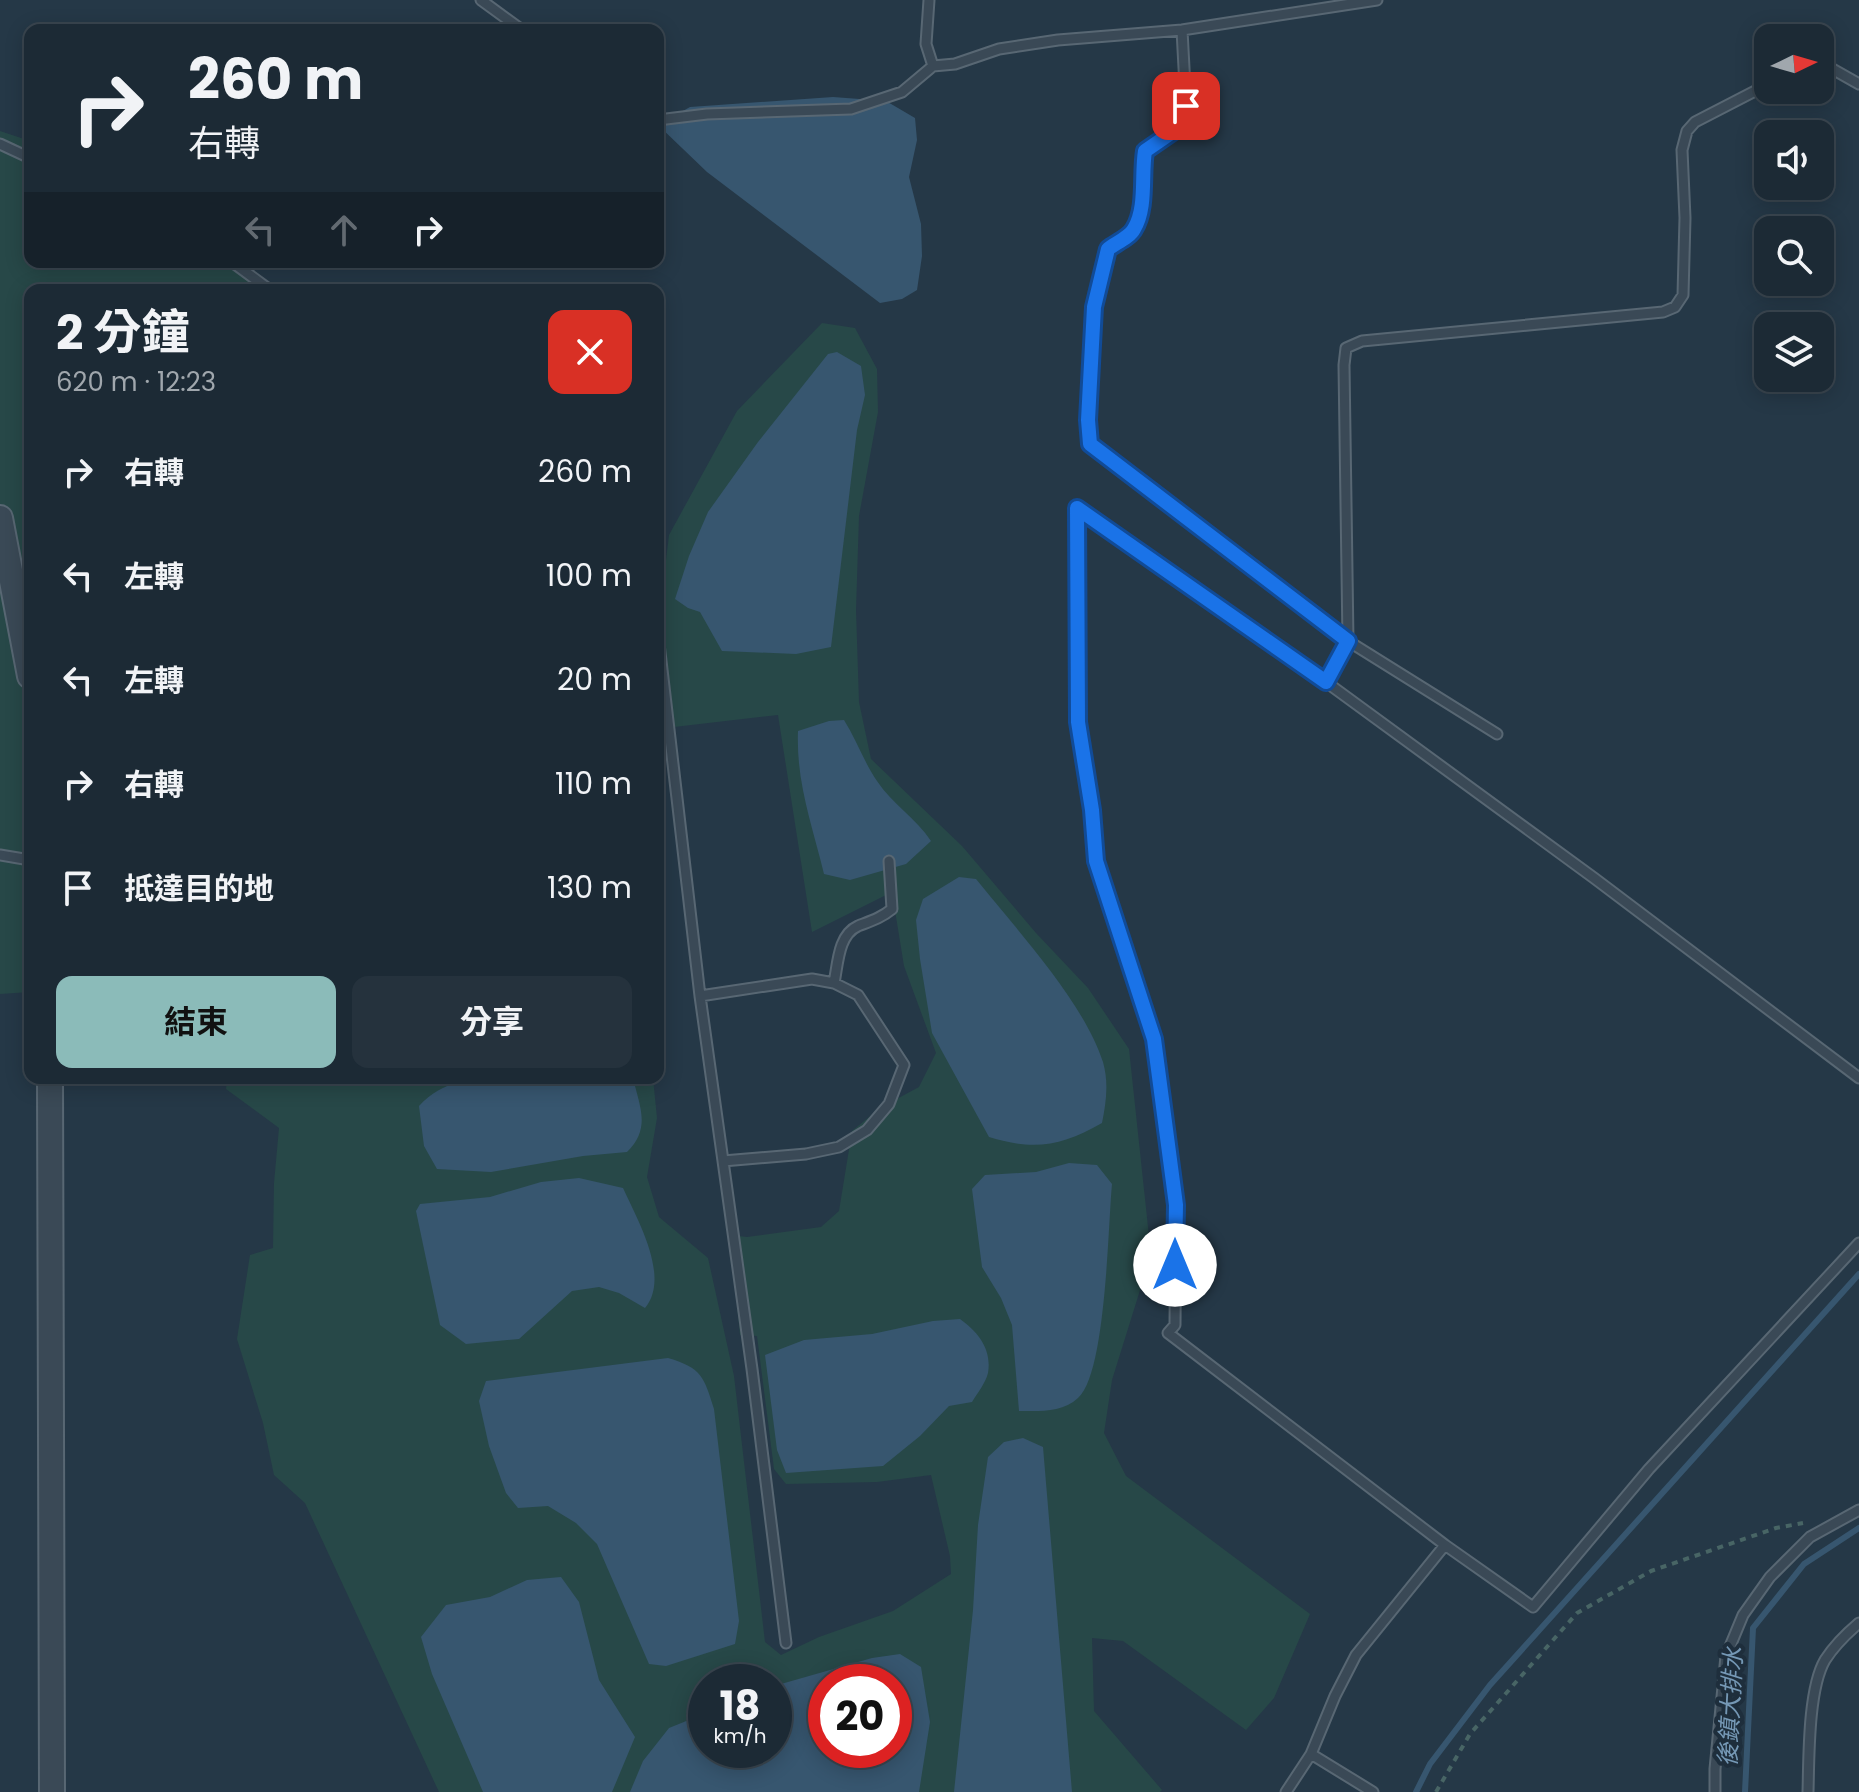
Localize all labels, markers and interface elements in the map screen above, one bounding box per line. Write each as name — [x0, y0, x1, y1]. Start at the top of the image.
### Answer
north arrow — [1754, 24, 1834, 104]
map controls — [1754, 24, 1834, 392]
text: 260 m — [188, 40, 363, 119]
icon: right — [56, 56, 160, 160]
pin — [1152, 72, 1220, 140]
icon: arrive — [1164, 84, 1208, 128]
text: 右轉 — [188, 118, 260, 169]
button: sound — [1754, 120, 1834, 200]
icon: left — [238, 208, 282, 252]
icon: ahead — [322, 208, 366, 252]
icon: right — [406, 208, 450, 252]
button: search — [1754, 216, 1834, 296]
text: 2 分鐘 — [56, 299, 190, 366]
button: close — [548, 310, 632, 394]
button: layers — [1754, 312, 1834, 392]
text: 620 m · 12:23 — [56, 364, 216, 400]
icon: right — [56, 450, 100, 494]
text: 260 m — [538, 450, 632, 493]
text: 右轉 — [124, 451, 184, 494]
icon: left — [56, 554, 100, 598]
text: 100 m — [546, 554, 632, 597]
text: 左轉 — [124, 555, 184, 598]
icon: left — [56, 658, 100, 702]
text: 20 m — [557, 658, 632, 701]
text: 左轉 — [124, 659, 184, 702]
icon: right — [56, 762, 100, 806]
text: 110 m — [555, 762, 632, 805]
text: 右轉 — [124, 763, 184, 806]
icon: arrive — [56, 866, 100, 910]
text: 130 m — [547, 866, 632, 909]
text: 抵達目的地 — [124, 867, 274, 910]
button: 結束 — [56, 976, 336, 1068]
button: 分享 — [352, 976, 632, 1068]
position arrow — [1133, 1223, 1217, 1307]
water label: 後鎮大排水 — [1711, 1645, 1750, 1768]
speed limit sign: 20 — [808, 1664, 912, 1768]
text: 18 — [720, 1678, 760, 1734]
text: km/h — [713, 1722, 767, 1750]

